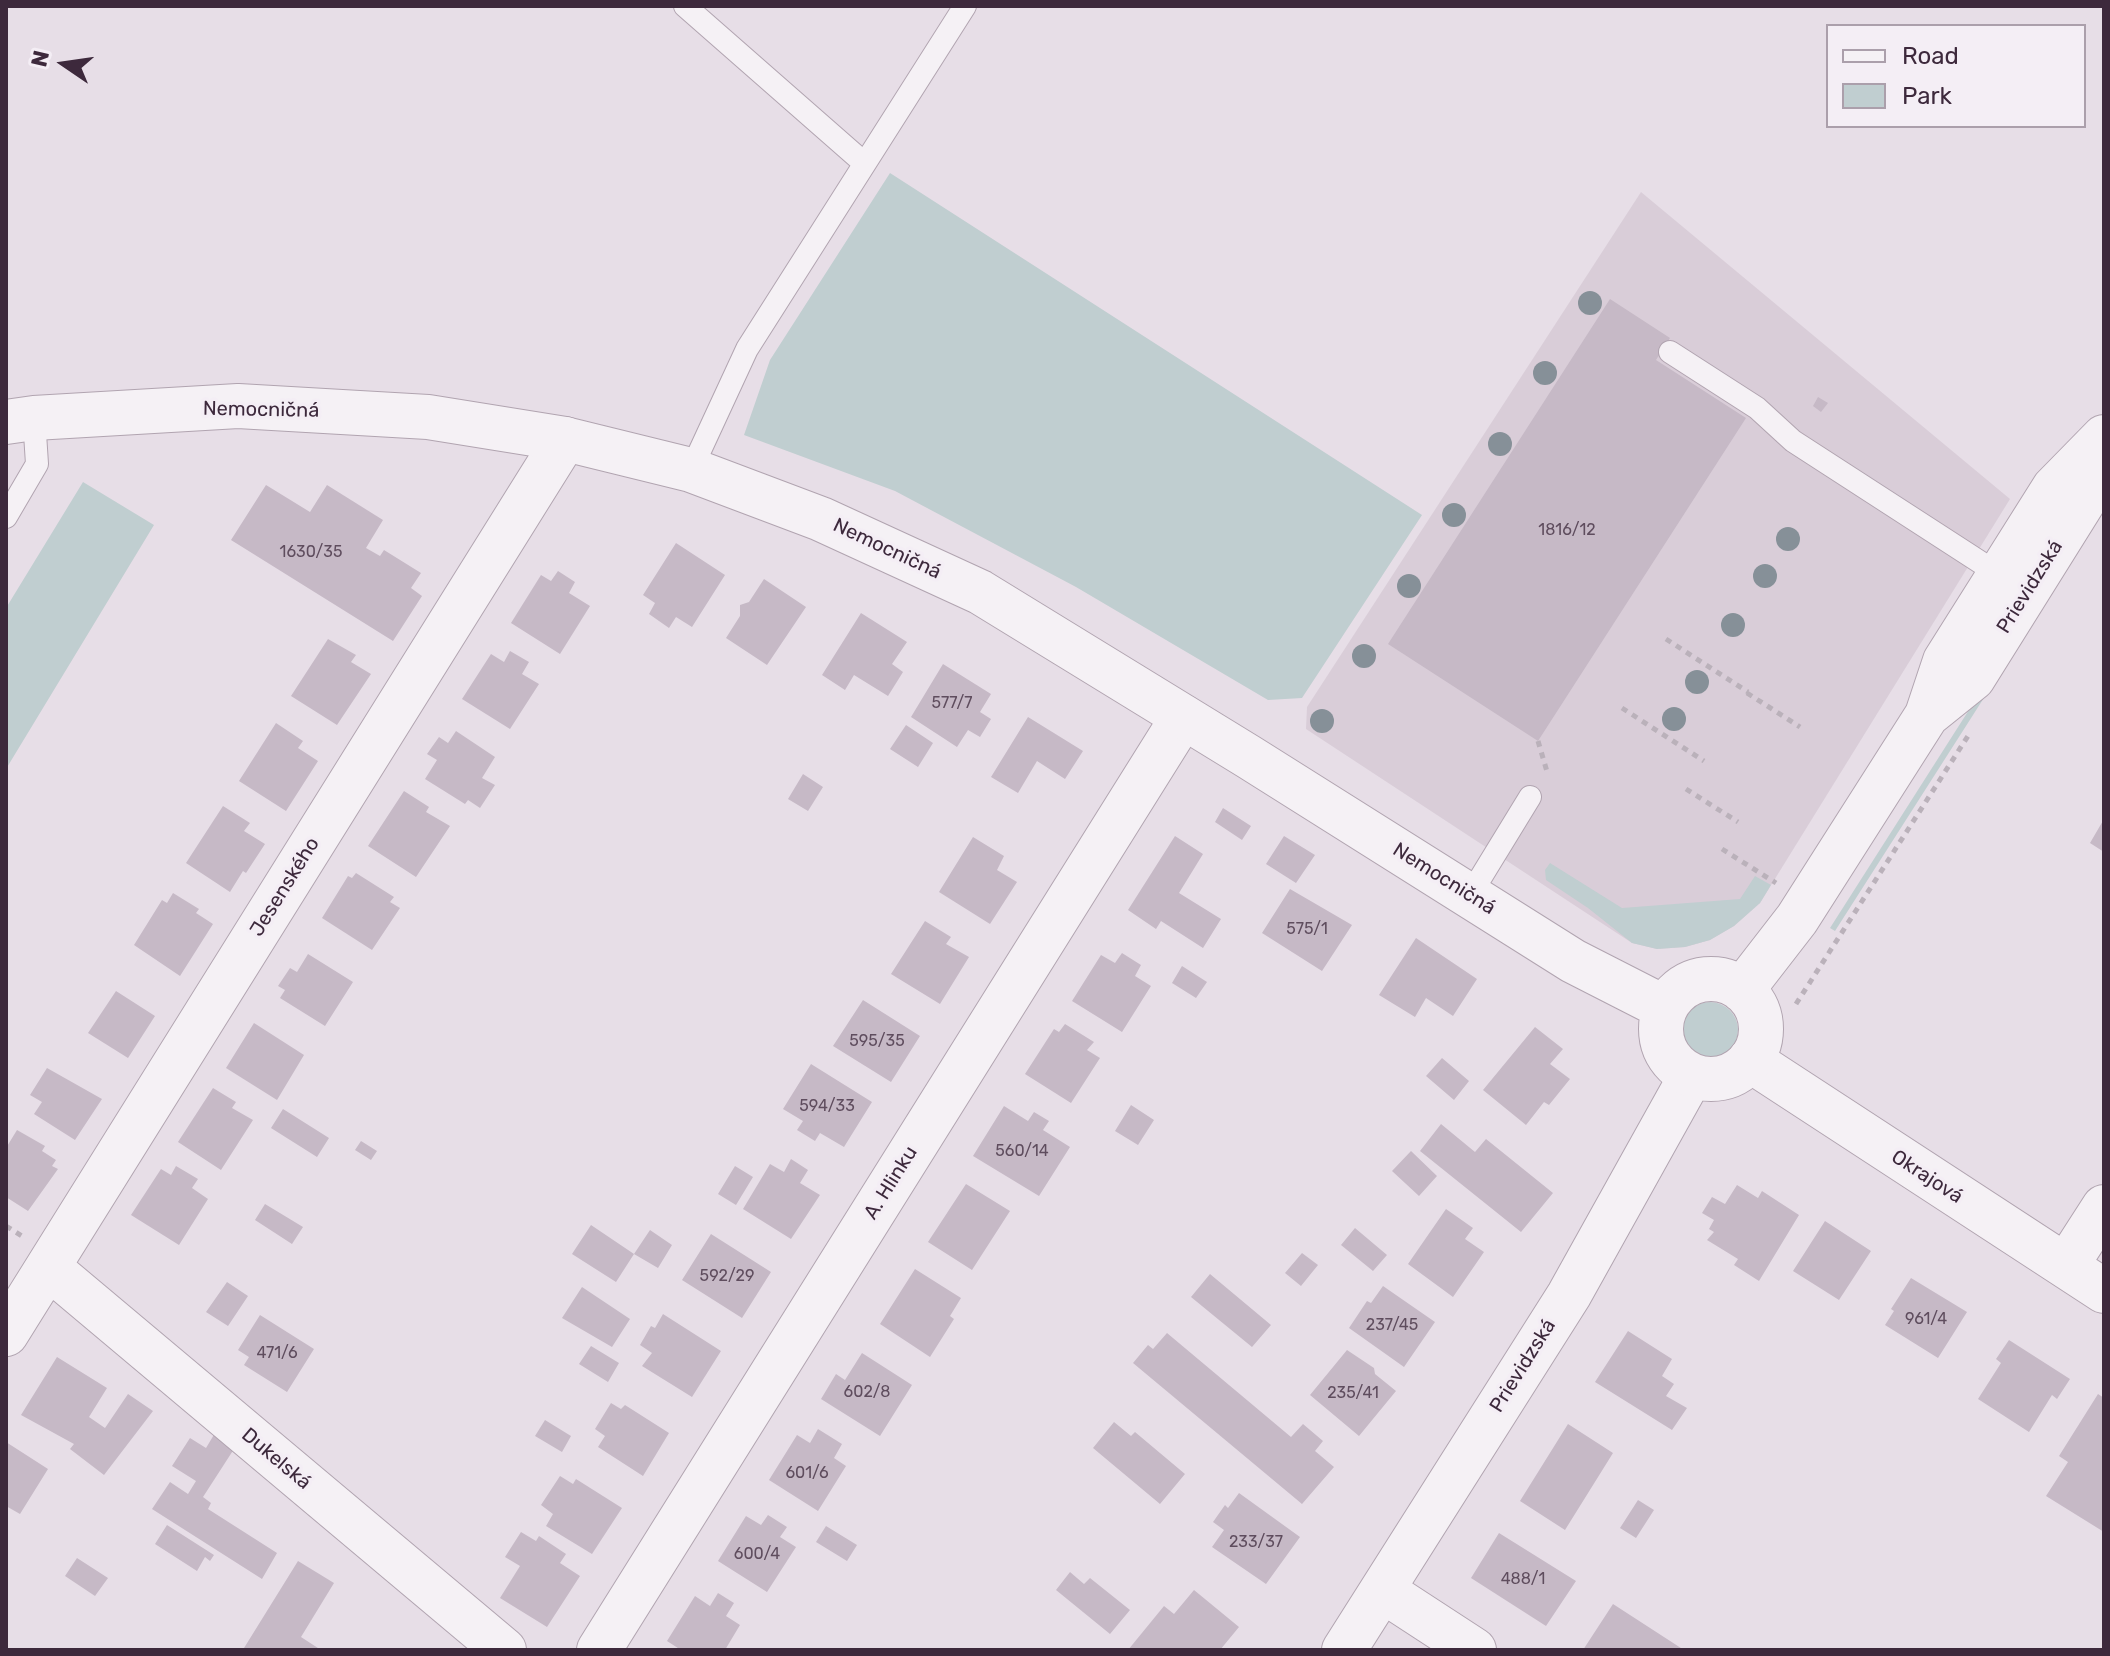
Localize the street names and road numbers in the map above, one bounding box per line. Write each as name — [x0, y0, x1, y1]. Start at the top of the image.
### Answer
street label: Nemocničná — [203, 397, 319, 423]
street label: Nemocničná — [829, 513, 945, 585]
street label: Prievidzská — [1992, 536, 2068, 638]
street label: Jesenského — [245, 833, 325, 941]
street label: Nemocničná — [1388, 838, 1500, 920]
street label: A. Hlinku — [859, 1142, 923, 1224]
street label: Okrajová — [1887, 1145, 1967, 1209]
street label: Prievidzská — [1485, 1315, 1561, 1417]
street label: Dukelská — [236, 1423, 316, 1495]

